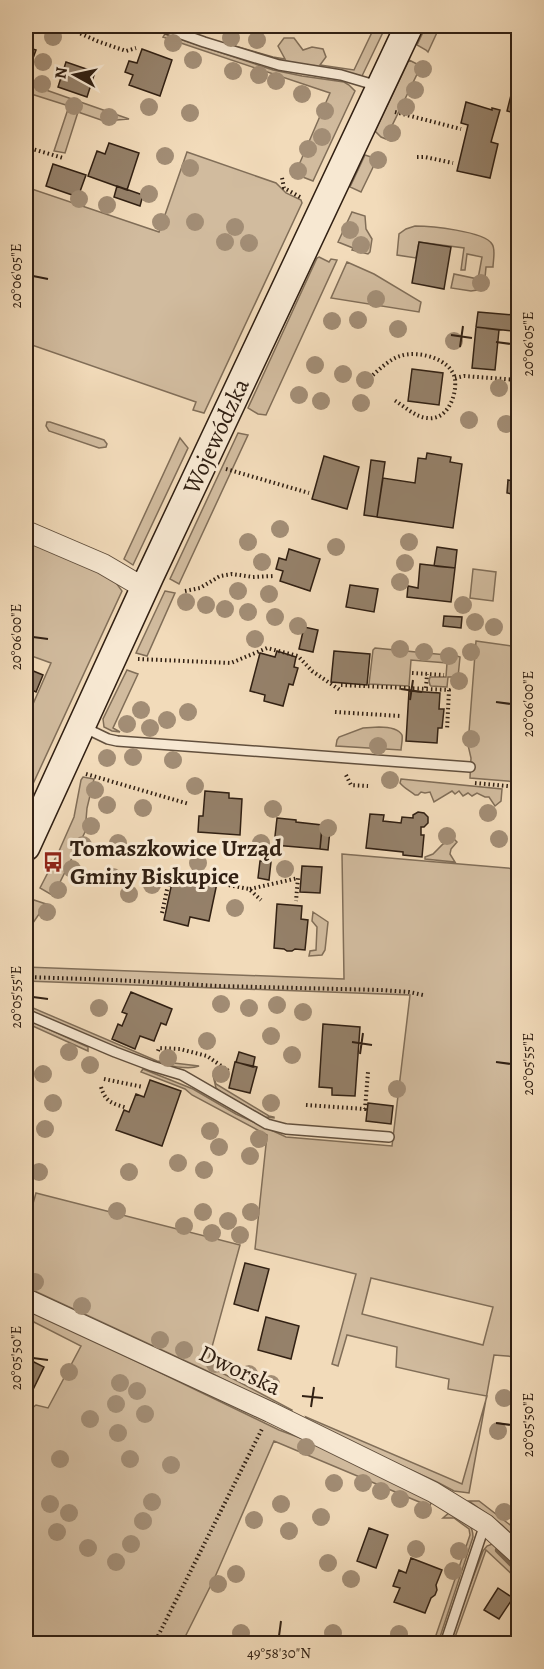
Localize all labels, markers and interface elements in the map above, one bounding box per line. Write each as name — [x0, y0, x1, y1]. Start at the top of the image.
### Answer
north arrow — [45, 45, 105, 105]
text: N — [49, 65, 73, 80]
text: 20°06'05"E — [6, 244, 26, 309]
text: 20°06'05"E — [518, 312, 538, 377]
street label: Wojewódzka — [175, 372, 257, 500]
text: 20°06'00"E — [6, 604, 26, 670]
text: 20°06'00"E — [518, 671, 538, 737]
place label: Tomaszkowice Urząd Gminy Biskupice — [70, 832, 282, 892]
bus stop icon: Tomaszkowice Urząd Gminy Biskupice — [41, 850, 65, 874]
text: 20°05'55"E — [6, 966, 26, 1028]
text: 20°05'55"E — [518, 1033, 538, 1095]
text: 20°05'50"E — [6, 1326, 26, 1390]
street label: Dworska — [194, 1337, 287, 1403]
text: 20°05'50"E — [518, 1393, 538, 1457]
text: 49°58'30"N — [247, 1643, 311, 1663]

